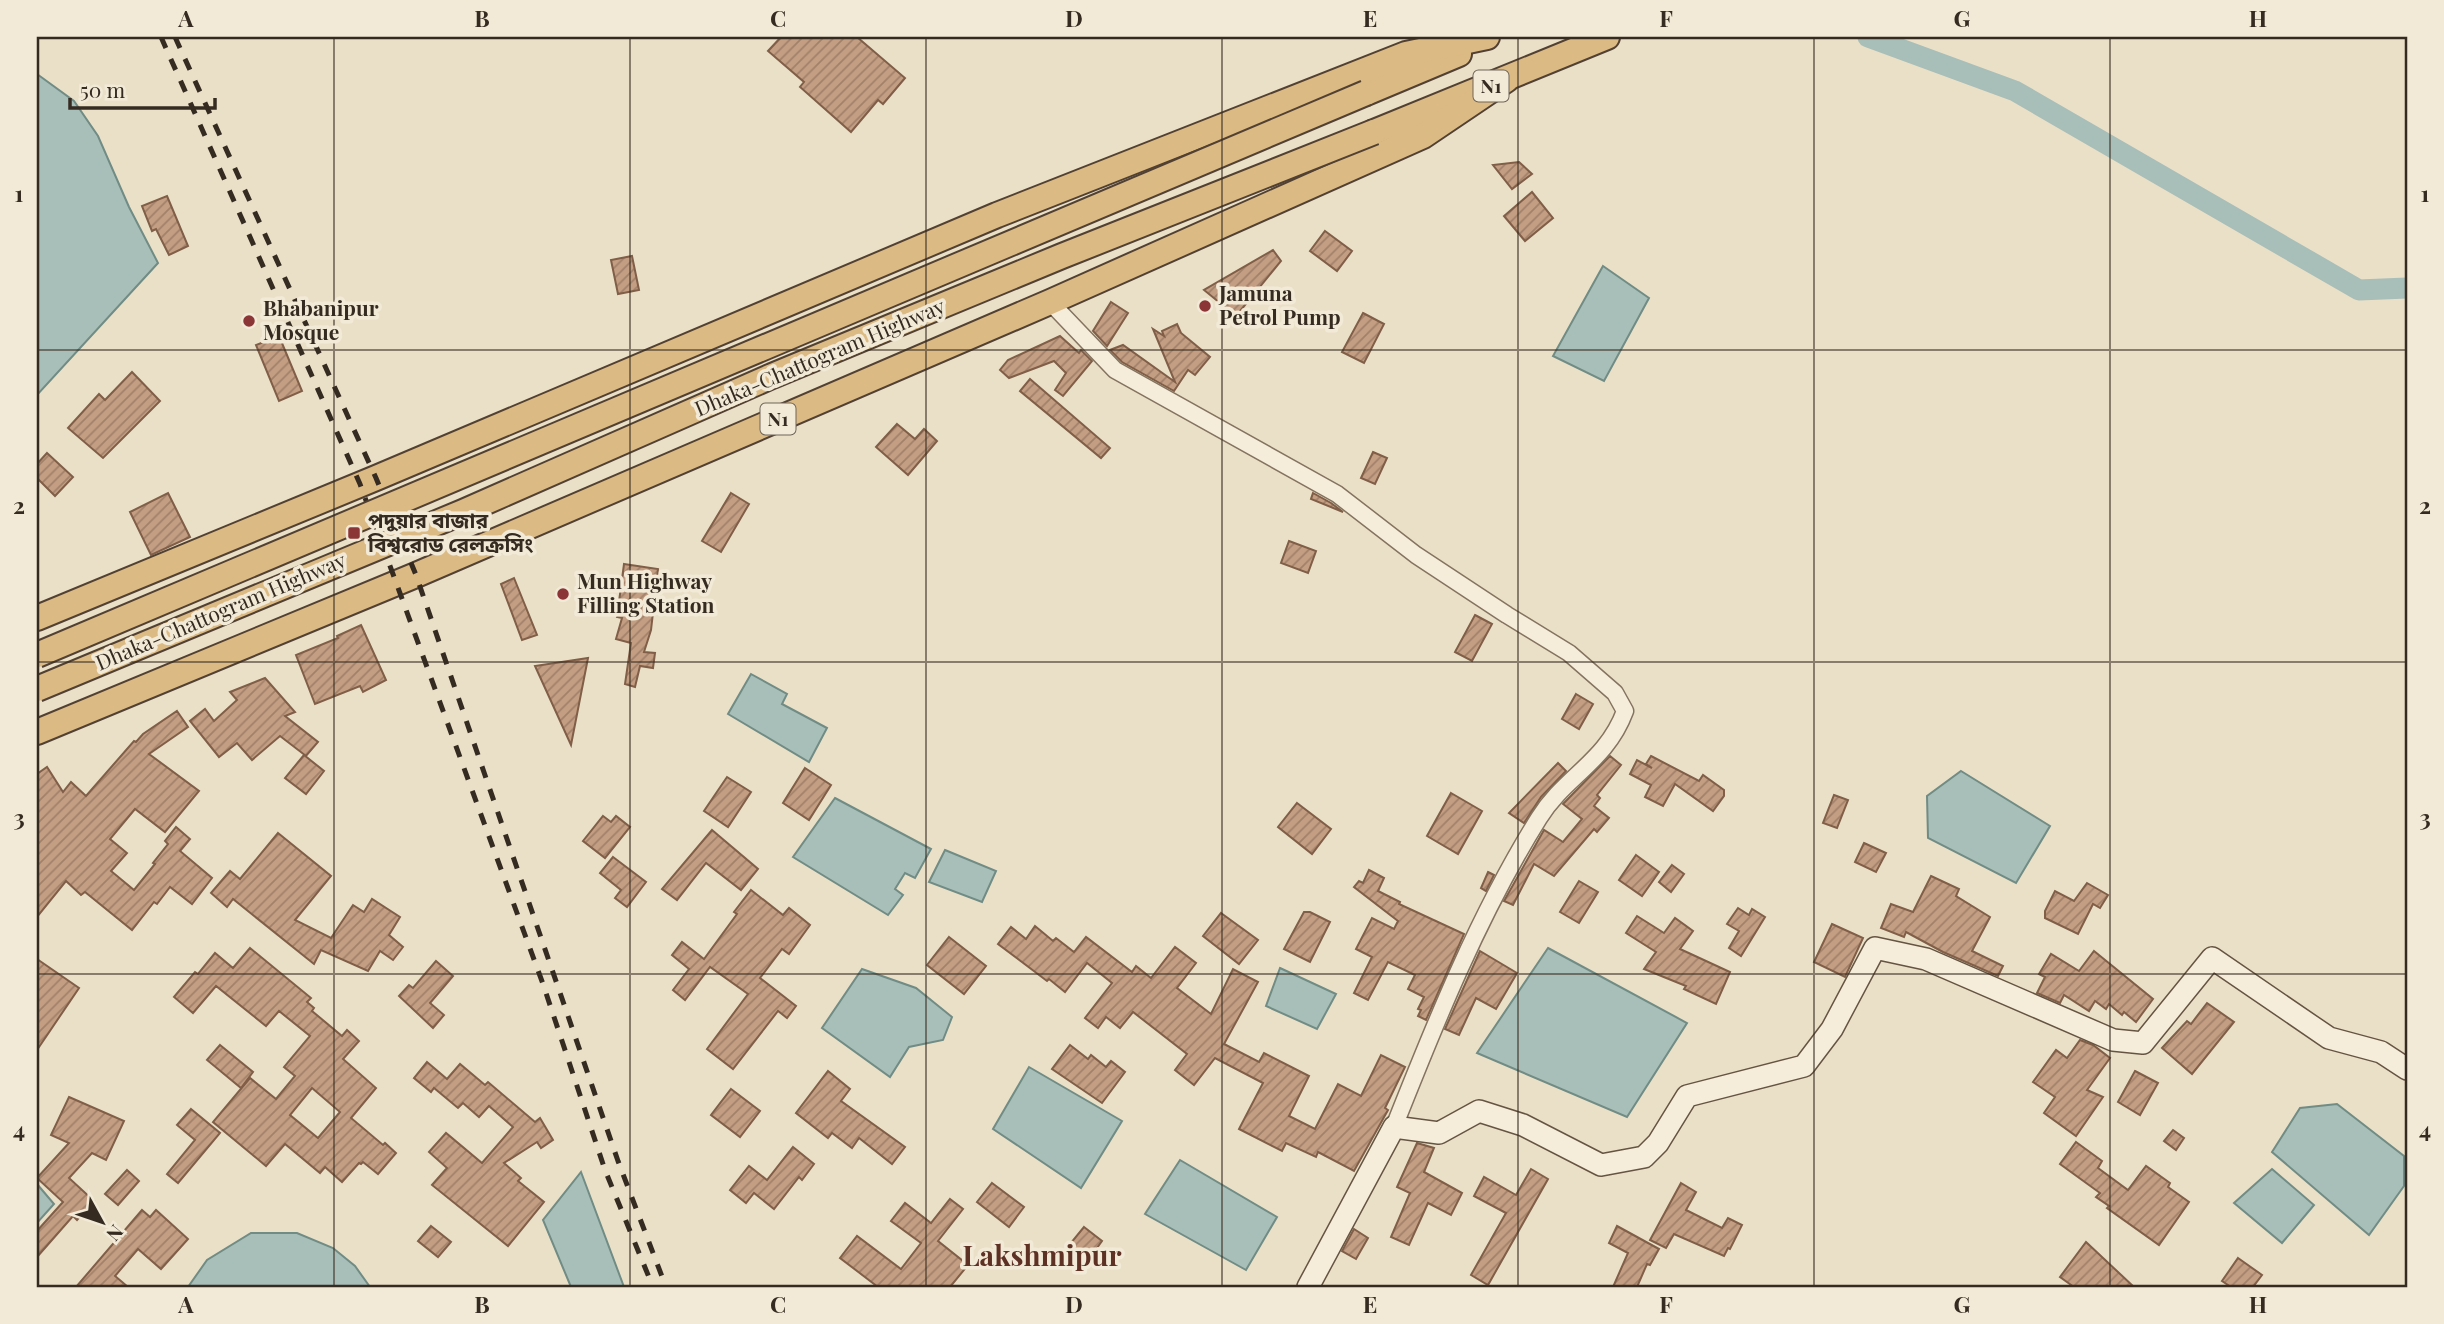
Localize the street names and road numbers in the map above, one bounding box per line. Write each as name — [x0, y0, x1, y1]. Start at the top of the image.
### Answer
road number: N1 — [1474, 71, 1508, 102]
street label: Dhaka-Chattogram Highway — [690, 290, 949, 422]
road number: N1 — [760, 404, 796, 434]
street label: Dhaka-Chattogram Highway — [91, 544, 350, 676]

